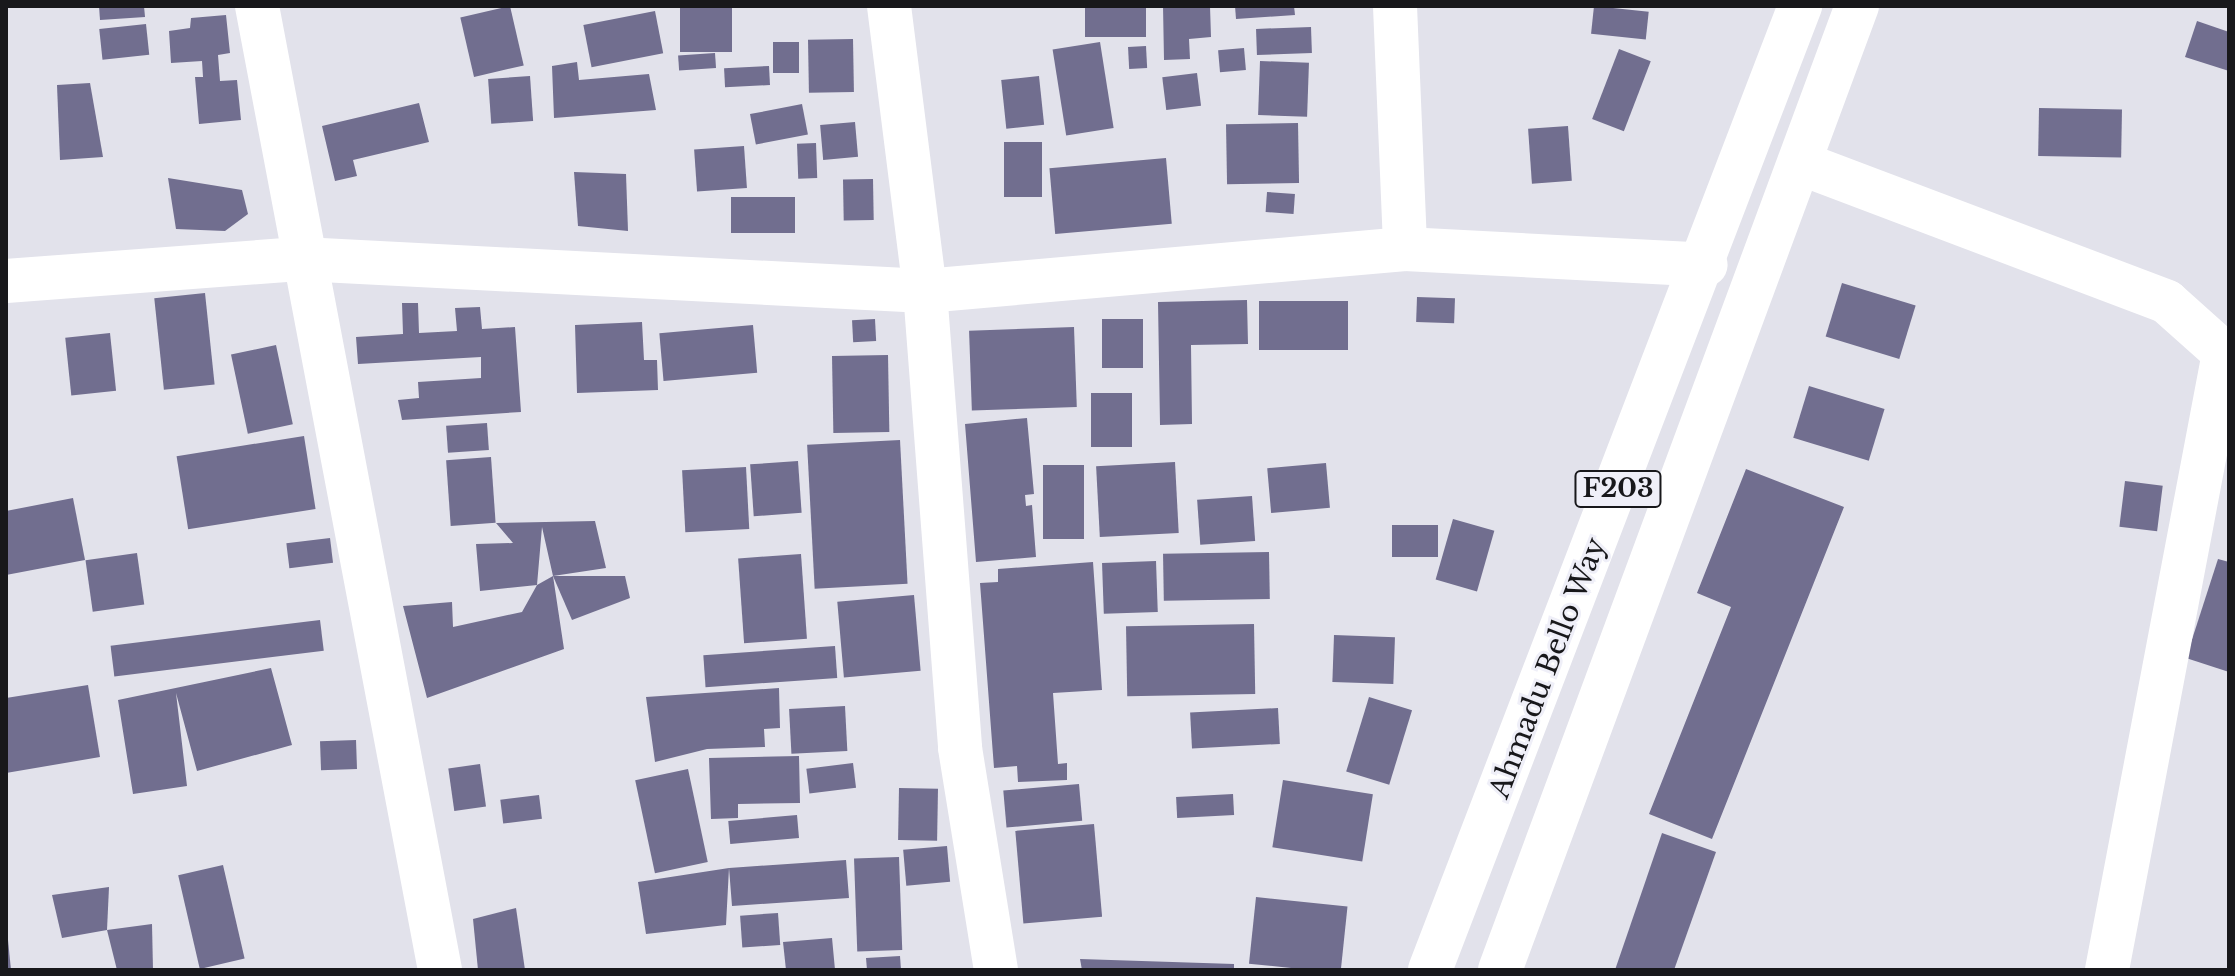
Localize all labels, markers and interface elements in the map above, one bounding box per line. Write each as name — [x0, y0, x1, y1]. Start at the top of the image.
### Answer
road number: F203 — [1574, 467, 1662, 511]
street label: Ahmadu Bello Way — [1483, 532, 1613, 804]

